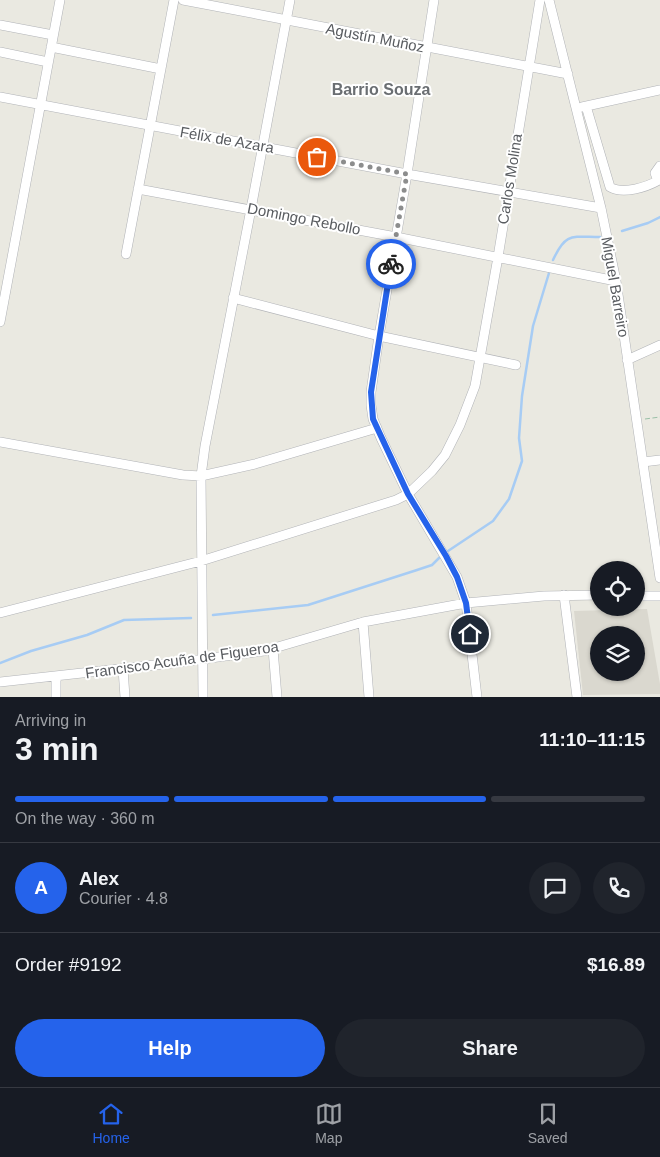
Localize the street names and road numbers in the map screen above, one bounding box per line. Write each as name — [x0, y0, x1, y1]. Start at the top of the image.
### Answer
street label: Agustín Muñoz — [324, 20, 426, 55]
street label: Félix de Azara — [179, 123, 276, 156]
street label: Carlos Molina — [494, 132, 525, 226]
street label: Domingo Rebollo — [246, 199, 362, 238]
street label: Miguel Barreiro — [598, 235, 633, 338]
street label: Francisco Acuña de Figueroa — [84, 637, 280, 682]

